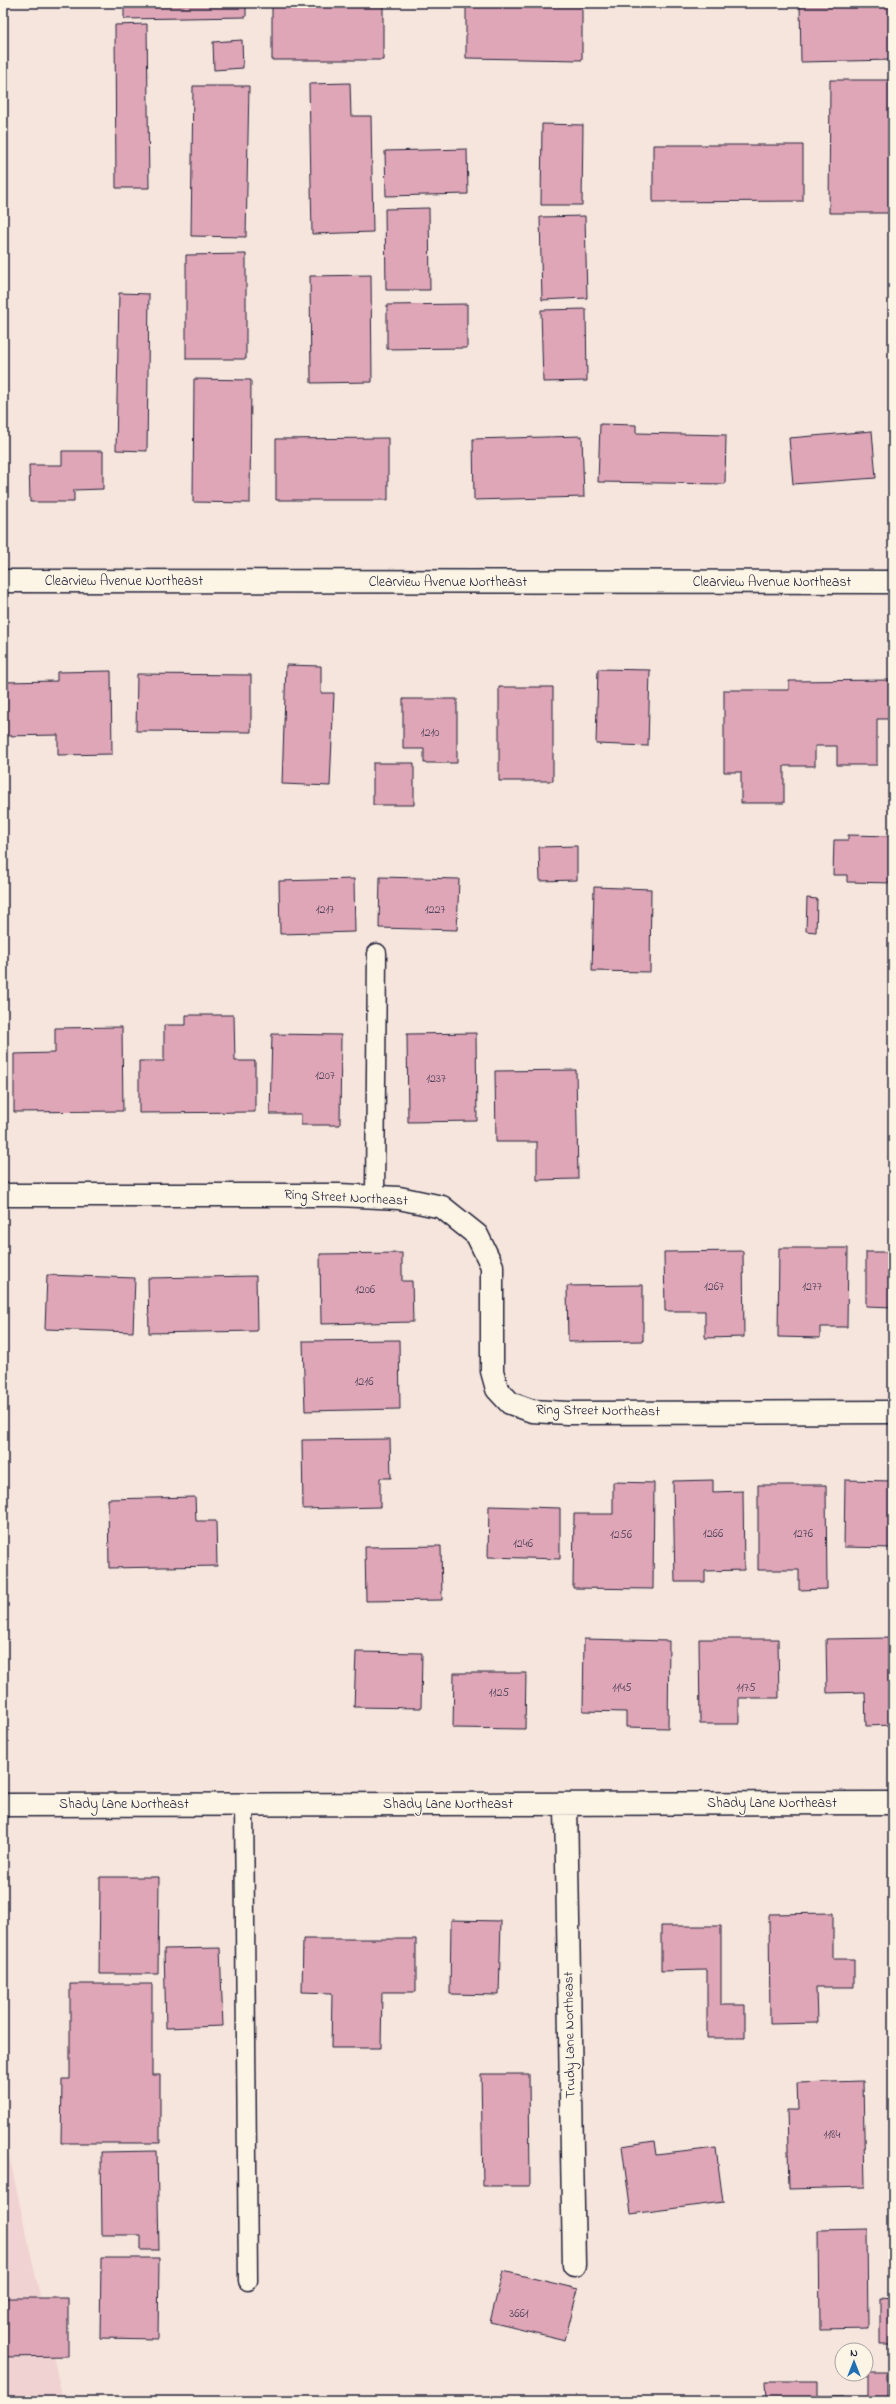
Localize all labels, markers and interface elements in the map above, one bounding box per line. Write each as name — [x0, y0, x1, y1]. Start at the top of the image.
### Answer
street label: Clearview Avenue Northeast — [45, 571, 204, 592]
street label: Clearview Avenue Northeast — [369, 572, 528, 593]
street label: Clearview Avenue Northeast — [693, 572, 852, 593]
house number: 1210 — [421, 724, 439, 742]
house number: 1217 — [316, 901, 334, 919]
house number: 1227 — [425, 901, 445, 919]
house number: 1207 — [315, 1067, 335, 1085]
house number: 1237 — [426, 1070, 446, 1088]
street label: Ring Street Northeast — [284, 1184, 409, 1213]
house number: 1267 — [704, 1278, 724, 1296]
house number: 1277 — [802, 1278, 822, 1296]
house number: 1206 — [355, 1281, 376, 1299]
house number: 1216 — [355, 1373, 374, 1391]
street label: Ring Street Northeast — [536, 1399, 660, 1424]
house number: 1266 — [703, 1525, 724, 1543]
house number: 1276 — [793, 1525, 814, 1543]
house number: 1256 — [610, 1526, 633, 1544]
house number: 1246 — [513, 1535, 534, 1553]
house number: 1145 — [612, 1679, 632, 1697]
house number: 1175 — [736, 1679, 756, 1697]
house number: 1125 — [489, 1684, 509, 1702]
street label: Shady Lane Northeast — [707, 1793, 837, 1815]
street label: Shady Lane Northeast — [59, 1794, 189, 1816]
street label: Shady Lane Northeast — [383, 1794, 513, 1816]
street label: Trudy Lane Northeast — [558, 1971, 583, 2099]
house number: 1184 — [823, 2126, 841, 2144]
house number: 3661 — [509, 2305, 529, 2323]
north arrow — [834, 2342, 874, 2382]
text: N — [850, 2345, 858, 2361]

